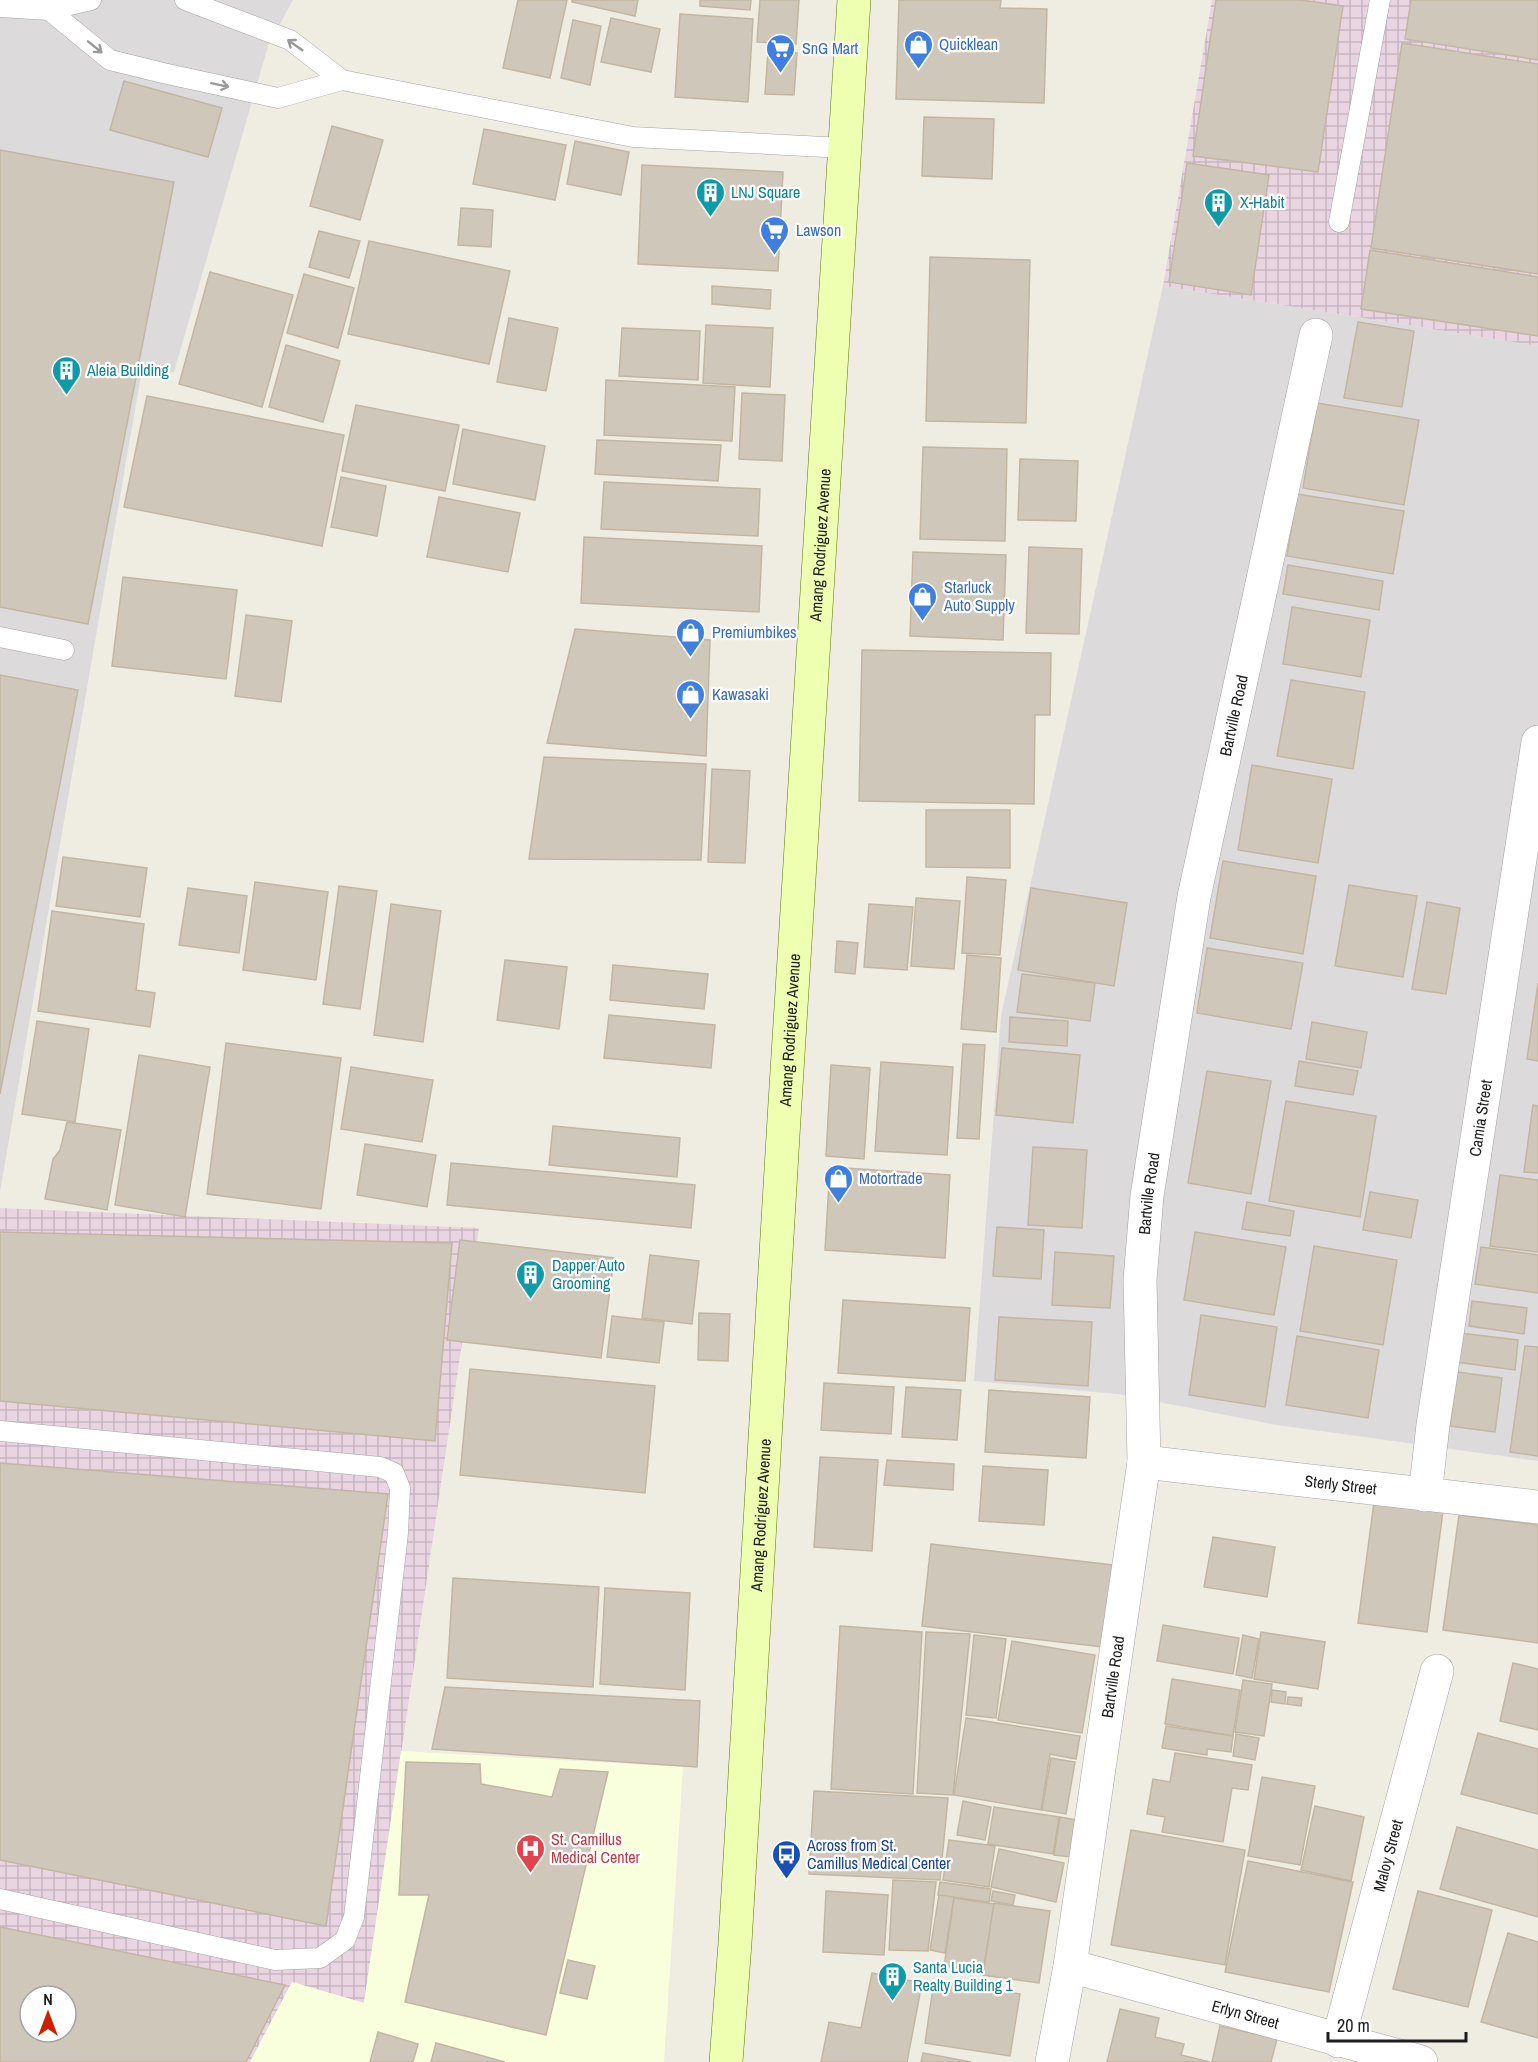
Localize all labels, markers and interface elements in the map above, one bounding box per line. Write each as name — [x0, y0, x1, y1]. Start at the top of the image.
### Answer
shop icon: Quicklean — [902, 28, 934, 70]
supermarket icon: SnG Mart — [765, 32, 797, 74]
place label: Quicklean — [939, 33, 998, 55]
place label: SnG Mart — [802, 37, 858, 59]
one-way arrow — [287, 39, 304, 51]
one-way arrow — [86, 41, 102, 54]
one-way arrow — [211, 80, 230, 92]
building icon: LNJ Square — [694, 176, 726, 218]
place label: LNJ Square — [731, 181, 800, 203]
building icon: X-Habit — [1203, 186, 1235, 228]
place label: X-Habit — [1240, 191, 1285, 213]
supermarket icon: Lawson — [759, 214, 791, 256]
place label: Lawson — [796, 219, 841, 241]
building icon: Aleia Building — [50, 354, 82, 396]
place label: Aleia Building — [86, 359, 169, 381]
street label: Amang Rodriguez Avenue — [804, 468, 836, 623]
place label: Starluck Auto Supply — [943, 576, 1015, 616]
shop icon: Starluck Auto Supply — [907, 580, 939, 622]
shop icon: Premiumbikes — [675, 616, 707, 658]
place label: Premiumbikes — [712, 621, 797, 643]
street label: Bartville Road — [1214, 673, 1253, 758]
shop icon: Kawasaki — [675, 678, 707, 720]
place label: Kawasaki — [712, 683, 769, 705]
street label: Amang Rodriguez Avenue — [774, 953, 805, 1108]
street label: Camia Street — [1463, 1078, 1497, 1158]
street label: Bartville Road — [1133, 1151, 1165, 1235]
shop icon: Motortrade — [822, 1162, 854, 1204]
place label: Motortrade — [859, 1167, 922, 1189]
place label: Dapper Auto Grooming — [552, 1254, 625, 1294]
building icon: Dapper Auto Grooming — [515, 1258, 547, 1300]
street label: Amang Rodriguez Avenue — [745, 1438, 776, 1593]
street label: Sterly Street — [1304, 1469, 1378, 1500]
street label: Bartville Road — [1096, 1634, 1129, 1719]
street label: Maloy Street — [1367, 1817, 1408, 1894]
place label: St. Camillus Medical Center — [551, 1828, 641, 1868]
hospital icon: St. Camillus Medical Center — [514, 1832, 546, 1874]
place label: Across from St. Camillus Medical Center — [806, 1834, 951, 1874]
bus stop icon: Across from St. Camillus Medical Center — [770, 1838, 802, 1880]
place label: Santa Lucia Realty Building 1 — [913, 1956, 1014, 1996]
building icon: Santa Lucia Realty Building 1 — [876, 1960, 908, 2002]
north arrow — [18, 1984, 78, 2044]
text: N — [43, 1988, 53, 2010]
street label: Erlyn Street — [1210, 1994, 1282, 2034]
scale bar — [1328, 2005, 1466, 2043]
text: 20 m — [1337, 2013, 1370, 2038]

